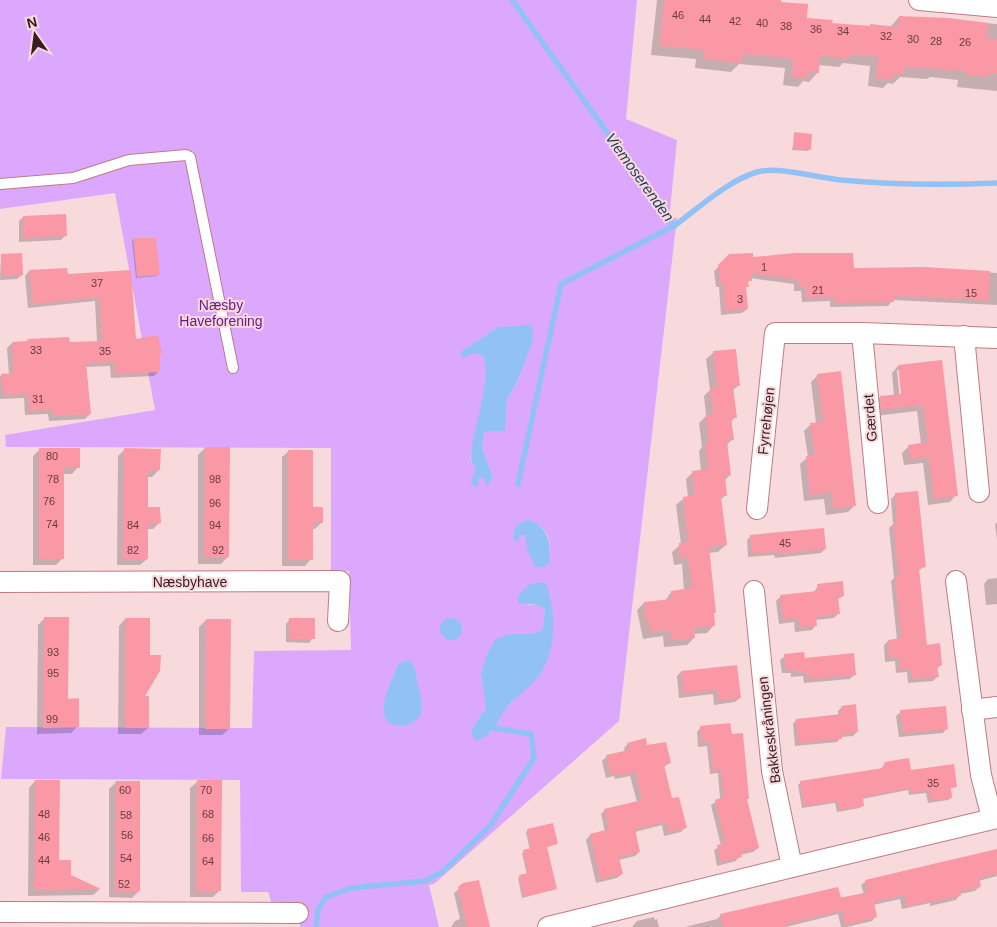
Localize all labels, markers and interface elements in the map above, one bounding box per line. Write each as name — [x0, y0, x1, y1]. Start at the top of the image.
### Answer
house number: 46 — [672, 9, 684, 21]
north arrow — [10, 10, 60, 60]
text: N — [25, 13, 39, 31]
house number: 44 — [699, 13, 711, 25]
house number: 42 — [729, 15, 741, 27]
house number: 40 — [756, 17, 768, 29]
house number: 38 — [780, 20, 792, 32]
house number: 36 — [810, 23, 822, 35]
house number: 34 — [837, 25, 849, 37]
house number: 32 — [880, 30, 892, 42]
house number: 30 — [907, 33, 919, 45]
house number: 28 — [930, 35, 942, 47]
house number: 26 — [959, 36, 971, 48]
water label: Viemoserenden — [602, 130, 678, 224]
house number: 1 — [761, 261, 767, 273]
house number: 37 — [91, 277, 103, 289]
house number: 21 — [812, 284, 824, 296]
house number: 15 — [965, 287, 977, 299]
house number: 3 — [737, 293, 743, 305]
park label: Næsby Haveforening — [179, 297, 263, 329]
house number: 33 — [30, 344, 42, 356]
house number: 35 — [99, 345, 111, 357]
street label: Fyrrehøjen — [755, 387, 777, 455]
house number: 31 — [32, 393, 44, 405]
street label: Gærdet — [860, 394, 880, 442]
house number: 80 — [46, 450, 58, 462]
house number: 78 — [47, 473, 59, 485]
house number: 98 — [209, 473, 221, 485]
house number: 76 — [43, 495, 55, 507]
house number: 96 — [209, 497, 221, 509]
house number: 74 — [46, 518, 58, 530]
house number: 84 — [127, 519, 139, 531]
house number: 94 — [209, 519, 221, 531]
house number: 45 — [779, 537, 791, 549]
house number: 82 — [127, 544, 139, 556]
house number: 92 — [212, 544, 224, 556]
street label: Næsbyhave — [153, 574, 228, 590]
house number: 93 — [47, 646, 59, 658]
house number: 95 — [47, 667, 59, 679]
street label: Bakkeskråningen — [755, 676, 783, 784]
house number: 99 — [46, 713, 58, 725]
house number: 35 — [927, 777, 939, 789]
house number: 60 — [119, 784, 131, 796]
house number: 70 — [200, 784, 212, 796]
house number: 48 — [38, 808, 50, 820]
house number: 68 — [202, 808, 214, 820]
house number: 58 — [120, 809, 132, 821]
house number: 56 — [121, 829, 133, 841]
house number: 46 — [38, 831, 50, 843]
house number: 66 — [202, 832, 214, 844]
house number: 54 — [120, 852, 132, 864]
house number: 44 — [38, 854, 50, 866]
house number: 64 — [202, 855, 214, 867]
house number: 52 — [118, 878, 130, 890]

